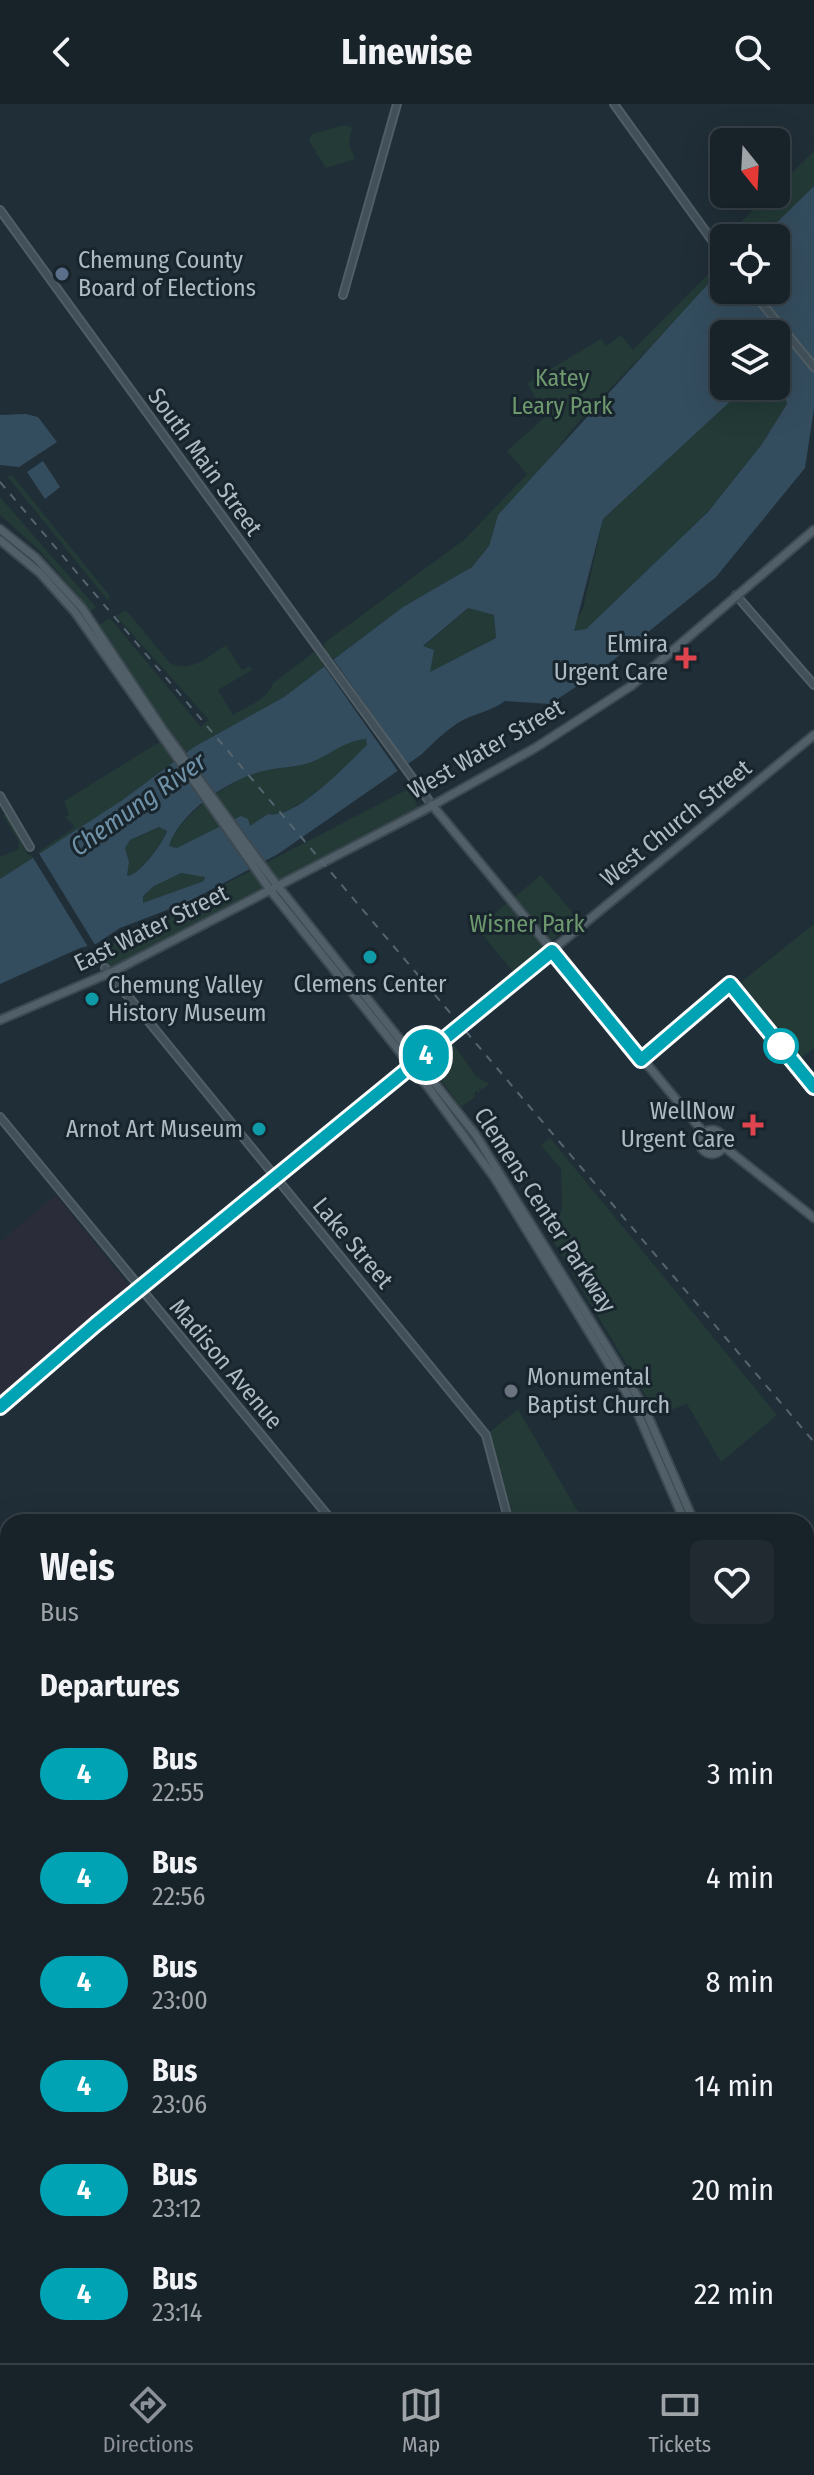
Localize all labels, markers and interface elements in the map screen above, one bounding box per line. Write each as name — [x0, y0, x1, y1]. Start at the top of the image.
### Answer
icon: back — [40, 30, 84, 74]
text: Linewise — [341, 30, 473, 74]
icon: search — [730, 30, 774, 74]
north arrow — [710, 128, 790, 208]
map controls — [710, 128, 790, 400]
button: locate — [710, 224, 790, 304]
place label: Chemung County Board of Elections — [78, 246, 256, 302]
marker: Chemung County Board of Elections — [53, 265, 71, 283]
button: layers — [710, 320, 790, 400]
park label: Katey Leary Park — [512, 364, 613, 420]
street label: South Main Street — [142, 383, 268, 541]
place label: Elmira Urgent Care — [554, 630, 668, 686]
marker: Elmira Urgent Care — [675, 647, 697, 669]
street label: West Water Street — [403, 693, 569, 805]
water label: Chemung River — [64, 746, 213, 863]
street label: West Church Street — [595, 754, 757, 892]
street label: East Water Street — [69, 879, 233, 977]
park label: Wisner Park — [469, 910, 586, 938]
marker: Clemens Center — [361, 948, 379, 966]
place label: Clemens Center — [294, 970, 447, 998]
place label: Chemung Valley History Museum — [108, 971, 266, 1027]
marker: Chemung Valley History Museum — [83, 990, 101, 1008]
line badge: 4 — [400, 1029, 452, 1081]
unlabelled marker — [764, 1029, 798, 1063]
text: 4 — [419, 1038, 433, 1071]
place label: WellNow Urgent Care — [621, 1097, 735, 1153]
street label: Clemens Center Parkway — [468, 1102, 622, 1318]
marker: WellNow Urgent Care — [742, 1114, 764, 1136]
place label: Arnot Art Museum — [66, 1115, 243, 1143]
marker: Arnot Art Museum — [250, 1120, 268, 1138]
street label: Lake Street — [307, 1192, 399, 1294]
street label: Madison Avenue — [164, 1293, 288, 1435]
place label: Monumental Baptist Church — [527, 1363, 670, 1419]
marker: Monumental Baptist Church — [502, 1382, 520, 1400]
button: heart — [690, 1540, 774, 1624]
text: Weis — [40, 1544, 115, 1590]
text: Bus — [40, 1597, 79, 1628]
text: Departures — [40, 1668, 180, 1704]
text: Bus — [152, 1741, 197, 1777]
text: 3 min — [707, 1756, 774, 1792]
text: 4 — [77, 1757, 91, 1790]
text: 22:55 — [152, 1777, 204, 1808]
text: Bus — [152, 1845, 197, 1881]
text: 4 min — [706, 1860, 774, 1896]
text: 4 — [77, 1861, 91, 1894]
text: 22:56 — [152, 1881, 205, 1912]
text: Bus — [152, 1949, 197, 1985]
text: 8 min — [706, 1964, 774, 2000]
text: 4 — [77, 1965, 91, 1998]
text: 23:00 — [152, 1985, 208, 2016]
text: Bus — [152, 2053, 197, 2089]
text: 14 min — [694, 2068, 774, 2104]
text: 4 — [77, 2069, 91, 2102]
text: 23:06 — [152, 2089, 207, 2120]
text: Bus — [152, 2157, 197, 2193]
text: 20 min — [692, 2172, 774, 2208]
text: 4 — [77, 2173, 91, 2206]
text: 23:12 — [152, 2193, 201, 2224]
text: Bus — [152, 2261, 197, 2297]
text: 22 min — [694, 2276, 774, 2312]
text: 4 — [77, 2277, 91, 2310]
text: 23:14 — [152, 2297, 202, 2328]
tab: Directions — [103, 2383, 194, 2458]
tab: Map — [399, 2383, 443, 2458]
tab: Tickets — [649, 2383, 711, 2458]

